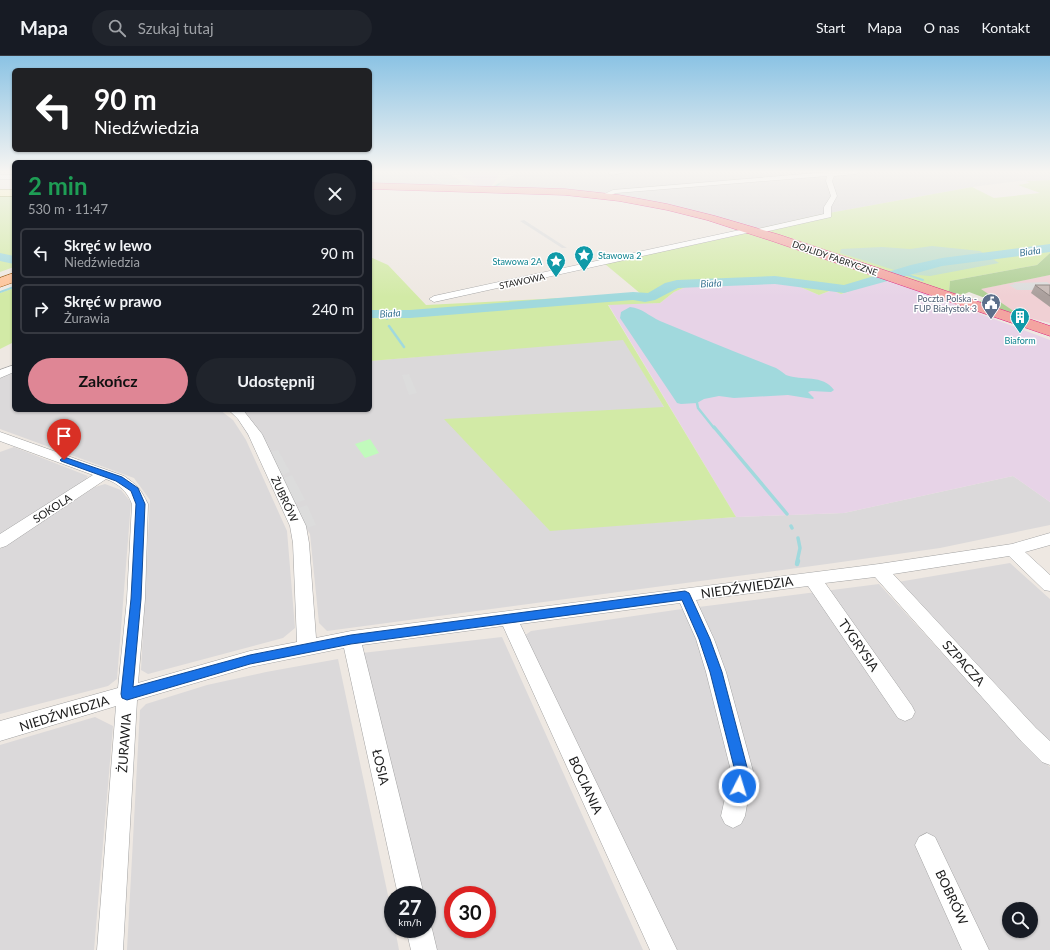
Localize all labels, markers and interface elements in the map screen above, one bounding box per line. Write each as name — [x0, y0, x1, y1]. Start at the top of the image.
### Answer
search box — [92, 10, 372, 46]
text: Mapa — [20, 16, 68, 39]
icon: search — [106, 17, 128, 39]
text: Szukaj tutaj — [138, 19, 214, 37]
text: Start — [816, 19, 845, 36]
text: Mapa — [867, 19, 902, 36]
text: O nas — [924, 19, 959, 36]
text: Kontakt — [981, 19, 1030, 36]
text: 90 m — [94, 82, 157, 116]
icon: left — [28, 84, 80, 136]
text: Niedźwiedzia — [94, 116, 199, 138]
text: 2 min — [28, 171, 88, 200]
button: close — [314, 173, 356, 215]
text: 530 m · 11:47 — [28, 201, 108, 217]
text: Skręć w lewo — [64, 236, 152, 254]
street label: DOJLIDY FABRYCZNE — [791, 238, 879, 278]
icon: left — [30, 242, 52, 264]
text: 90 m — [320, 244, 354, 262]
place icon: Stawowa 2 — [573, 244, 595, 272]
water label: Biała — [1019, 244, 1041, 258]
place icon: Stawowa 2A — [545, 250, 567, 278]
place label: Stawowa 2 — [598, 250, 641, 261]
text: Niedźwiedzia — [64, 254, 140, 270]
place label: Stawowa 2A — [493, 256, 543, 267]
street label: STAWOWA — [498, 271, 547, 291]
water label: Biała — [700, 276, 722, 290]
text: Skręć w prawo — [64, 292, 162, 310]
public building icon: Poczta Polska - FUP Białystok 3 — [980, 292, 1002, 320]
place label: Poczta Polska - FUP Białystok 3 — [914, 293, 977, 314]
icon: right — [30, 298, 52, 320]
text: 240 m — [312, 300, 354, 318]
water label: Biała — [379, 306, 401, 320]
building icon: Biaform — [1009, 306, 1031, 334]
text: Żurawia — [64, 310, 110, 326]
place label: Biaform — [1004, 335, 1036, 346]
button: Zakończ — [28, 358, 188, 404]
button: Udostępnij — [196, 358, 356, 404]
pin — [47, 419, 81, 460]
icon: arrive — [53, 425, 75, 447]
street label: ŻUBRÓW — [269, 474, 301, 524]
street label: SOKOLA — [30, 490, 74, 525]
street label: NIEDŹWIEDZIA — [700, 573, 794, 601]
street label: TYGRYSIA — [835, 616, 883, 674]
street label: SZPACZA — [939, 637, 989, 689]
street label: NIEDŹWIEDZIA — [17, 692, 111, 734]
street label: ŻURAWIA — [114, 712, 134, 773]
street label: ŁOSIA — [369, 747, 393, 787]
street label: BOCIANIA — [566, 753, 606, 817]
position arrow — [718, 765, 760, 807]
street label: BOBRÓW — [932, 867, 972, 928]
speed limit sign: 30 — [444, 886, 496, 938]
text: 27 — [398, 895, 422, 919]
map controls — [1002, 902, 1038, 938]
button: search — [1002, 902, 1038, 938]
text: km/h — [398, 916, 422, 928]

